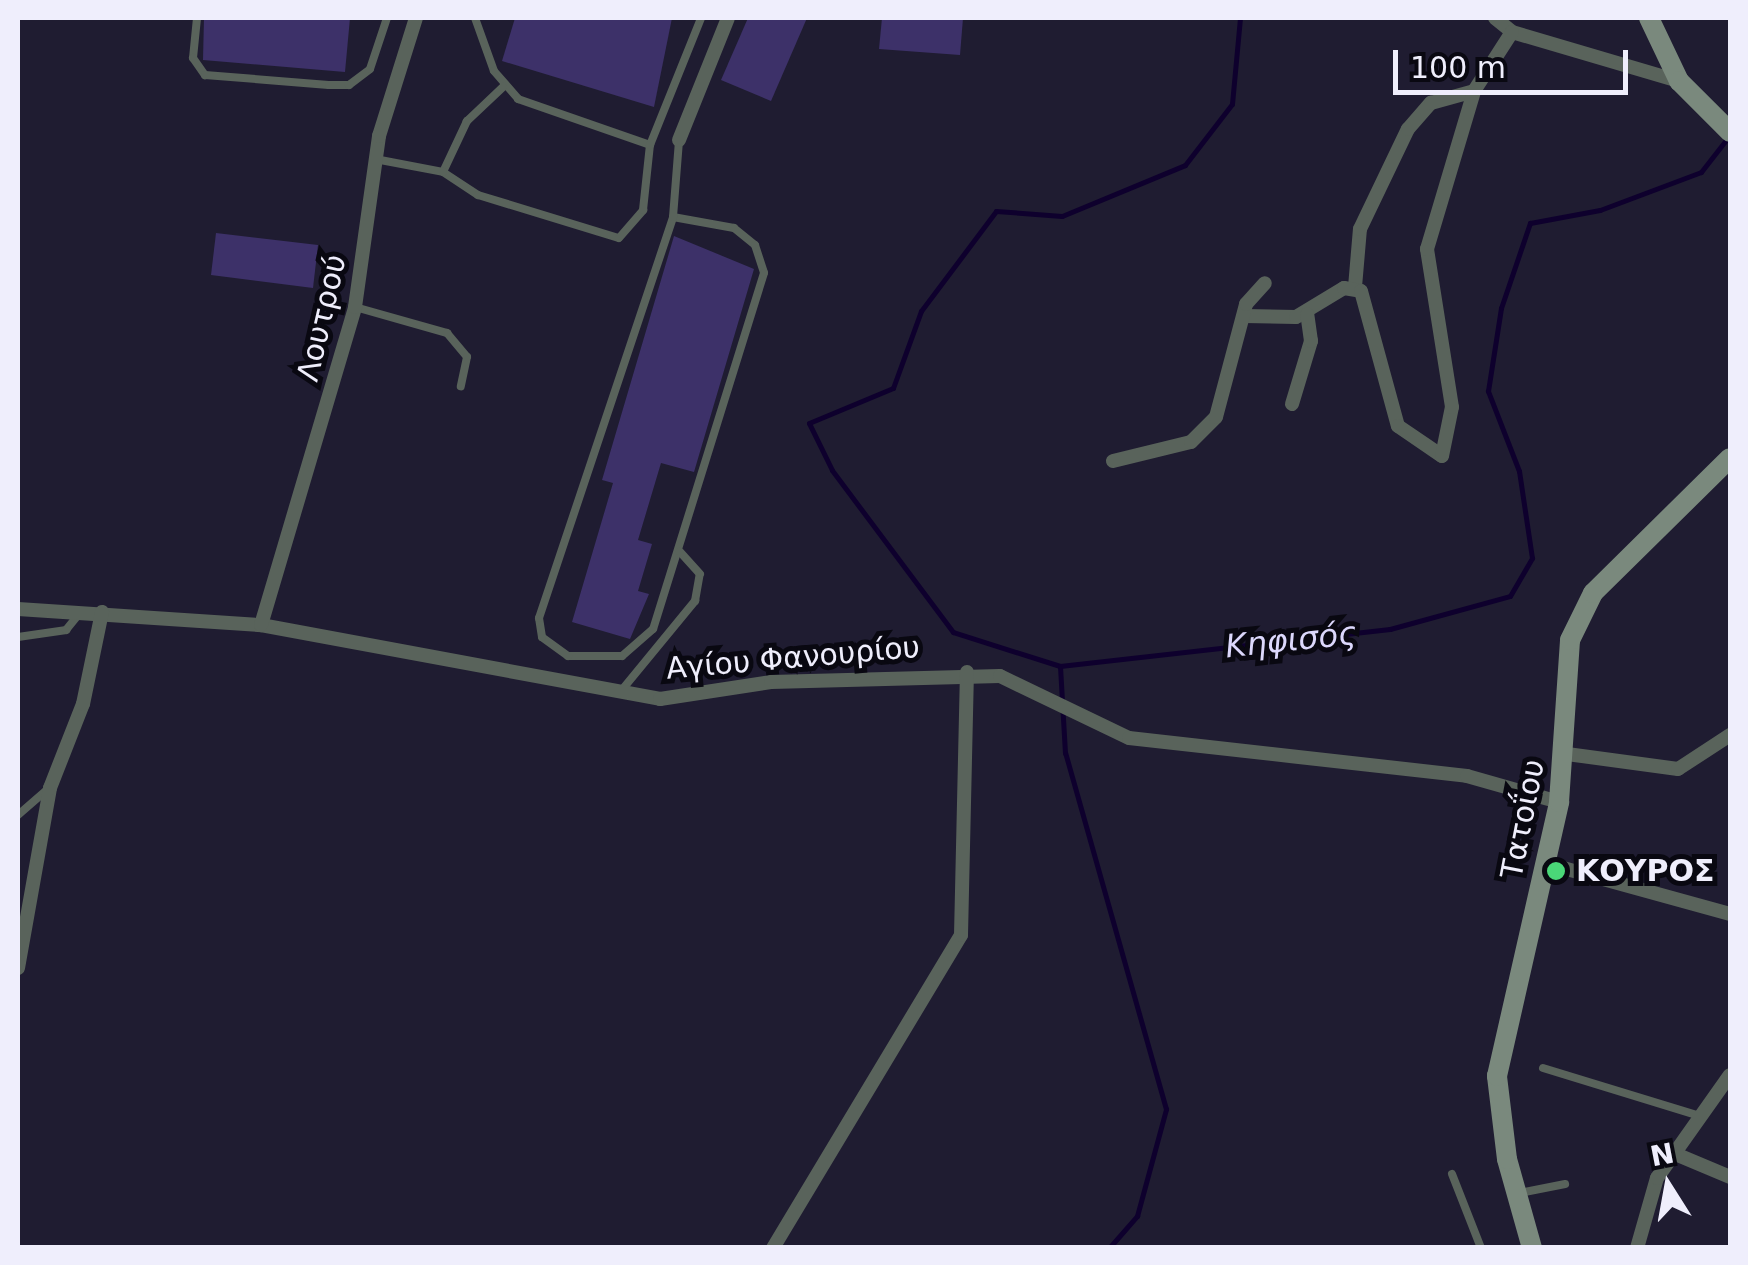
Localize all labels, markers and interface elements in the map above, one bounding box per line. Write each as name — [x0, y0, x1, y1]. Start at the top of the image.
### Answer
scale bar — [1398, 30, 1633, 92]
text: 100 m — [1410, 50, 1506, 85]
street label: Λουτρού — [290, 251, 354, 385]
water label: Κηφισός — [1223, 614, 1359, 666]
street label: Αγίου Φανουρίου — [665, 629, 921, 687]
street label: Τατοΐου — [1494, 756, 1552, 882]
place label: ΚΟΥΡΟΣ — [1576, 853, 1714, 889]
marker: ΚΟΥΡΟΣ — [1545, 860, 1567, 882]
north arrow — [1618, 1135, 1718, 1235]
text: N — [1648, 1137, 1677, 1173]

